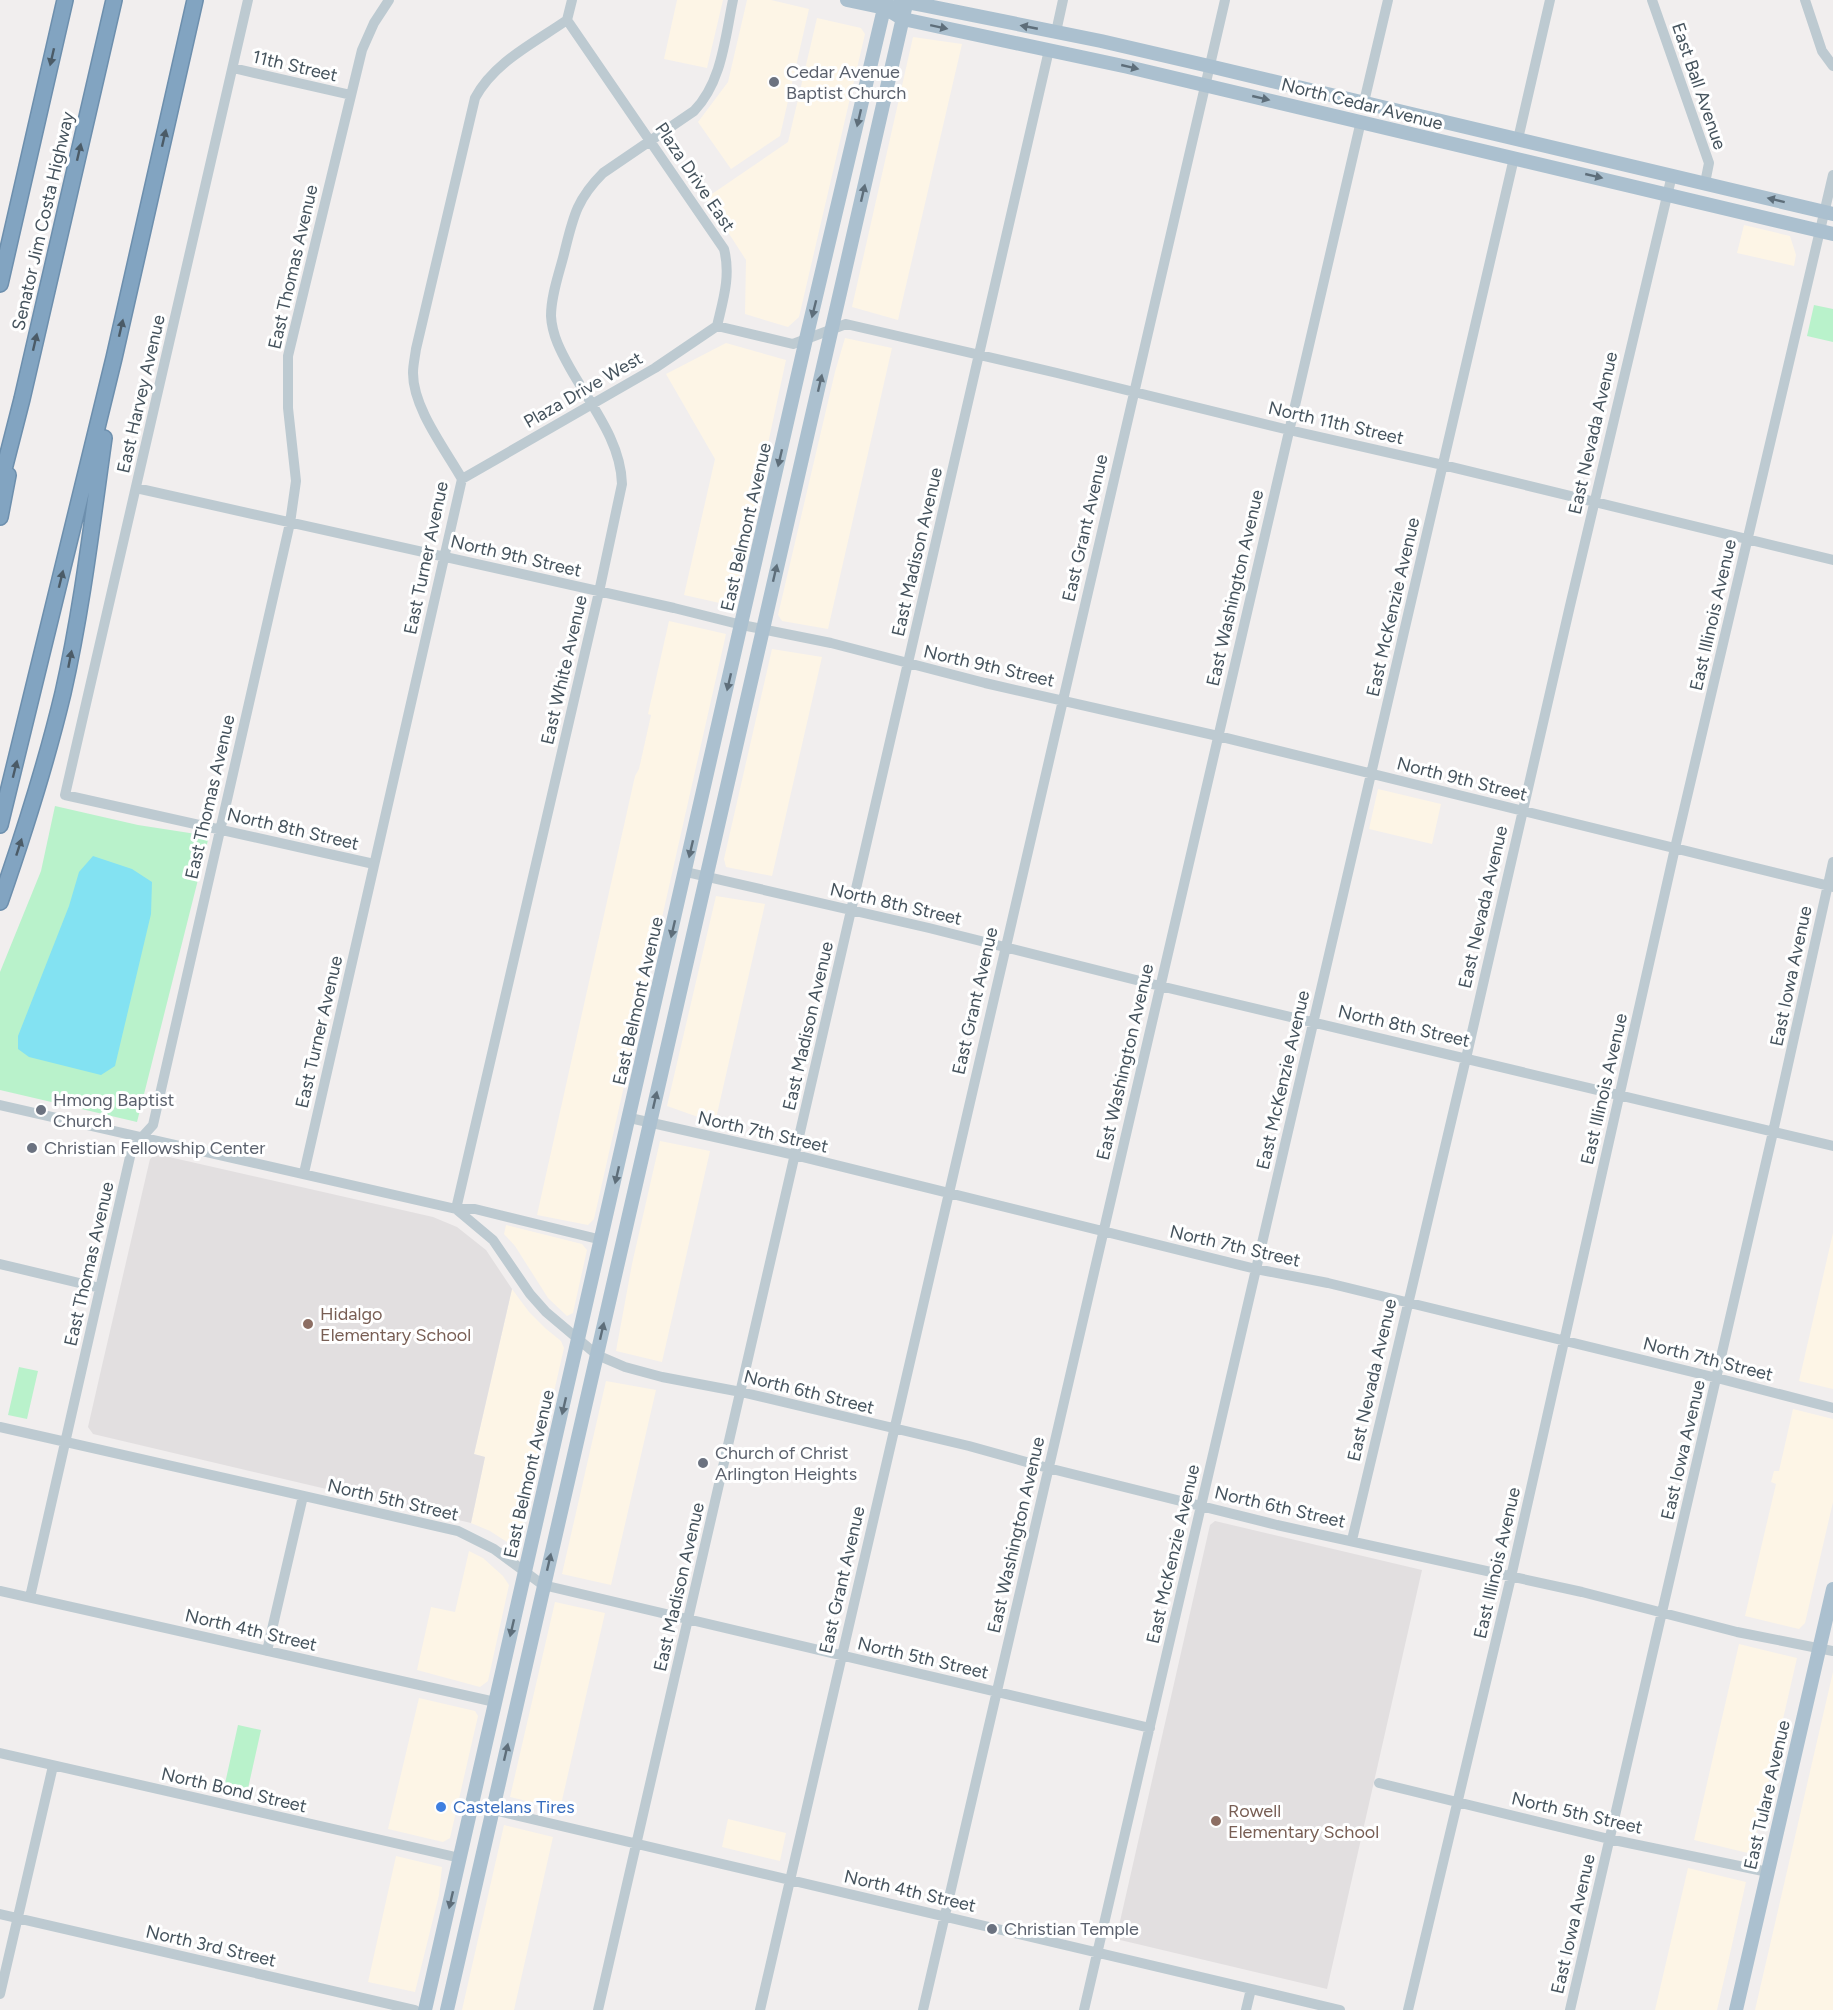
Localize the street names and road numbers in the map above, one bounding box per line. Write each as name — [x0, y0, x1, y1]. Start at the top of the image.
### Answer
street label: East Ball Avenue — [1667, 20, 1731, 153]
street label: 11th Street — [250, 46, 340, 86]
street label: North Cedar Avenue — [1279, 73, 1445, 135]
street label: Senator Jim Costa Highway — [7, 109, 79, 333]
street label: Plaza Drive East — [650, 118, 740, 236]
street label: East Thomas Avenue — [263, 182, 323, 351]
street label: East Harvey Avenue — [112, 313, 170, 475]
street label: Plaza Drive West — [520, 347, 647, 433]
street label: East Nevada Avenue — [1564, 349, 1622, 517]
street label: North 11th Street — [1266, 397, 1406, 449]
street label: East Belmont Avenue — [716, 440, 776, 613]
street label: East Grant Avenue — [1057, 452, 1113, 604]
street label: East Madison Avenue — [887, 465, 947, 639]
street label: East Turner Avenue — [399, 479, 453, 637]
street label: East Washington Avenue — [1202, 487, 1268, 688]
street label: East McKenzie Avenue — [1362, 515, 1424, 699]
street label: North 9th Street — [448, 530, 584, 582]
street label: East Illinois Avenue — [1685, 537, 1741, 693]
street label: East White Avenue — [536, 593, 592, 747]
street label: North 9th Street — [921, 640, 1057, 692]
street label: East Thomas Avenue — [180, 712, 240, 881]
street label: North 9th Street — [1395, 752, 1530, 806]
street label: North 8th Street — [225, 803, 361, 855]
street label: East Nevada Avenue — [1454, 823, 1512, 991]
street label: North 8th Street — [828, 878, 964, 930]
street label: East Iowa Avenue — [1765, 904, 1817, 1048]
street label: East Belmont Avenue — [608, 914, 668, 1087]
street label: East Grant Avenue — [947, 925, 1003, 1077]
street label: East Madison Avenue — [778, 939, 838, 1113]
street label: East Turner Avenue — [291, 953, 347, 1110]
street label: East Washington Avenue — [1092, 961, 1158, 1162]
street label: East McKenzie Avenue — [1252, 988, 1314, 1172]
street label: North 8th Street — [1336, 1000, 1472, 1052]
street label: East Illinois Avenue — [1576, 1011, 1632, 1167]
street label: North 7th Street — [696, 1106, 831, 1158]
street label: East Thomas Avenue — [59, 1179, 119, 1348]
street label: North 7th Street — [1168, 1220, 1303, 1272]
street label: East Nevada Avenue — [1343, 1296, 1401, 1464]
street label: North 7th Street — [1641, 1332, 1775, 1386]
street label: North 6th Street — [742, 1365, 877, 1419]
street label: East Iowa Avenue — [1656, 1378, 1710, 1522]
street label: East Belmont Avenue — [499, 1387, 559, 1560]
street label: East Washington Avenue — [983, 1434, 1049, 1635]
street label: East McKenzie Avenue — [1142, 1462, 1204, 1646]
street label: North 5th Street — [325, 1474, 461, 1526]
street label: North 6th Street — [1212, 1481, 1348, 1533]
street label: East Illinois Avenue — [1469, 1485, 1525, 1641]
street label: East Madison Avenue — [649, 1500, 709, 1674]
street label: East Grant Avenue — [814, 1504, 870, 1656]
street label: North 4th Street — [183, 1604, 319, 1656]
street label: North 5th Street — [855, 1632, 991, 1684]
street label: East Tulare Avenue — [1739, 1718, 1795, 1872]
street label: North Bond Street — [159, 1763, 309, 1817]
street label: North 5th Street — [1509, 1787, 1645, 1839]
street label: East Iowa Avenue — [1546, 1852, 1600, 1996]
street label: North 4th Street — [842, 1865, 978, 1917]
street label: North 3rd Street — [144, 1920, 278, 1972]

